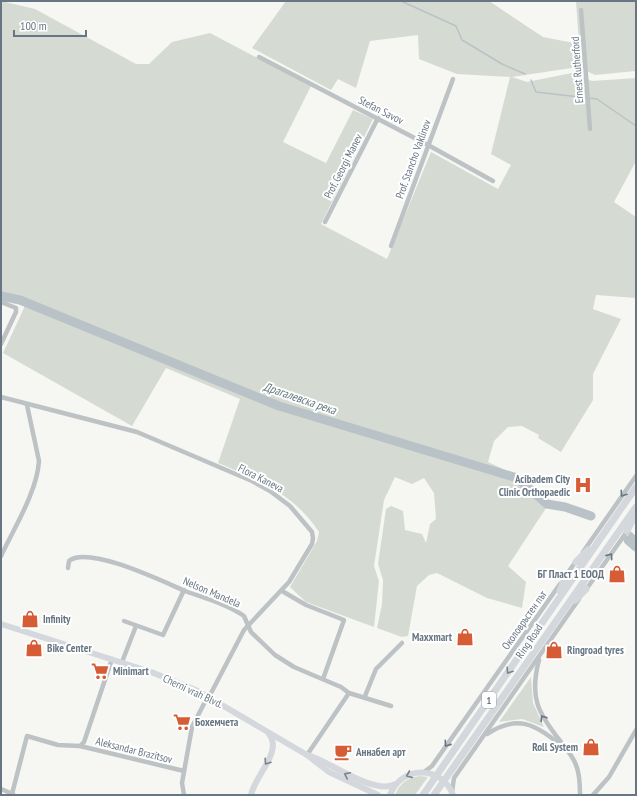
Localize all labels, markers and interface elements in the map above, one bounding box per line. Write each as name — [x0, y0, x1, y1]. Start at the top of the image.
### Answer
scale bar — [14, 12, 86, 38]
text: 100 m — [20, 18, 47, 33]
street label: Ernest Rutherford — [568, 36, 586, 104]
street label: Stefan Savov — [356, 93, 407, 128]
street label: Prof. Stancho Vaklinov — [392, 117, 434, 200]
street label: Prof. Georgi Manev — [321, 131, 366, 201]
water label: Драгалевска река — [261, 378, 339, 418]
street label: Flora Kaneva — [236, 461, 286, 495]
place label: Acibadem City Clinic Orthopaedic — [499, 472, 571, 499]
hospital icon: Acibadem City Clinic Orthopaedic — [573, 475, 593, 495]
one-way arrow — [620, 490, 628, 497]
one-way arrow — [605, 553, 613, 560]
shop icon: БГ Пласт 1 ЕООД — [607, 564, 627, 584]
place label: БГ Пласт 1 ЕООД — [537, 567, 605, 581]
street label: Nelson Mandela — [181, 574, 243, 610]
street label: Околовръстен път — [498, 587, 550, 652]
shop icon: Infinity — [20, 609, 40, 629]
place label: Infinity — [43, 612, 71, 626]
street label: Ring Road — [512, 621, 546, 661]
shop icon: Maxxmart — [455, 627, 475, 647]
place label: Maxxmart — [412, 630, 453, 644]
shop icon: Bike Center — [24, 638, 44, 658]
shop icon: Ringroad tyres — [544, 640, 564, 660]
place label: Bike Center — [47, 641, 92, 655]
place label: Ringroad tyres — [567, 643, 624, 657]
supermarket icon: Minimart — [90, 661, 110, 681]
place label: Minimart — [113, 664, 150, 678]
one-way arrow — [506, 667, 514, 674]
street label: Cherni vrah Blvd. — [161, 671, 225, 711]
road number: 1 — [482, 692, 496, 708]
supermarket icon: Бохемчета — [172, 712, 192, 732]
place label: Бохемчета — [195, 715, 239, 729]
one-way arrow — [541, 715, 548, 722]
street label: Aleksandar Brazitsov — [94, 734, 175, 766]
shop icon: Roll System — [581, 737, 601, 757]
one-way arrow — [445, 739, 452, 746]
place label: Roll System — [532, 740, 578, 754]
cafe icon: Аннабел арт — [333, 742, 353, 762]
place label: Аннабел арт — [355, 745, 406, 759]
one-way arrow — [264, 758, 272, 765]
one-way arrow — [405, 770, 413, 778]
one-way arrow — [344, 772, 351, 780]

